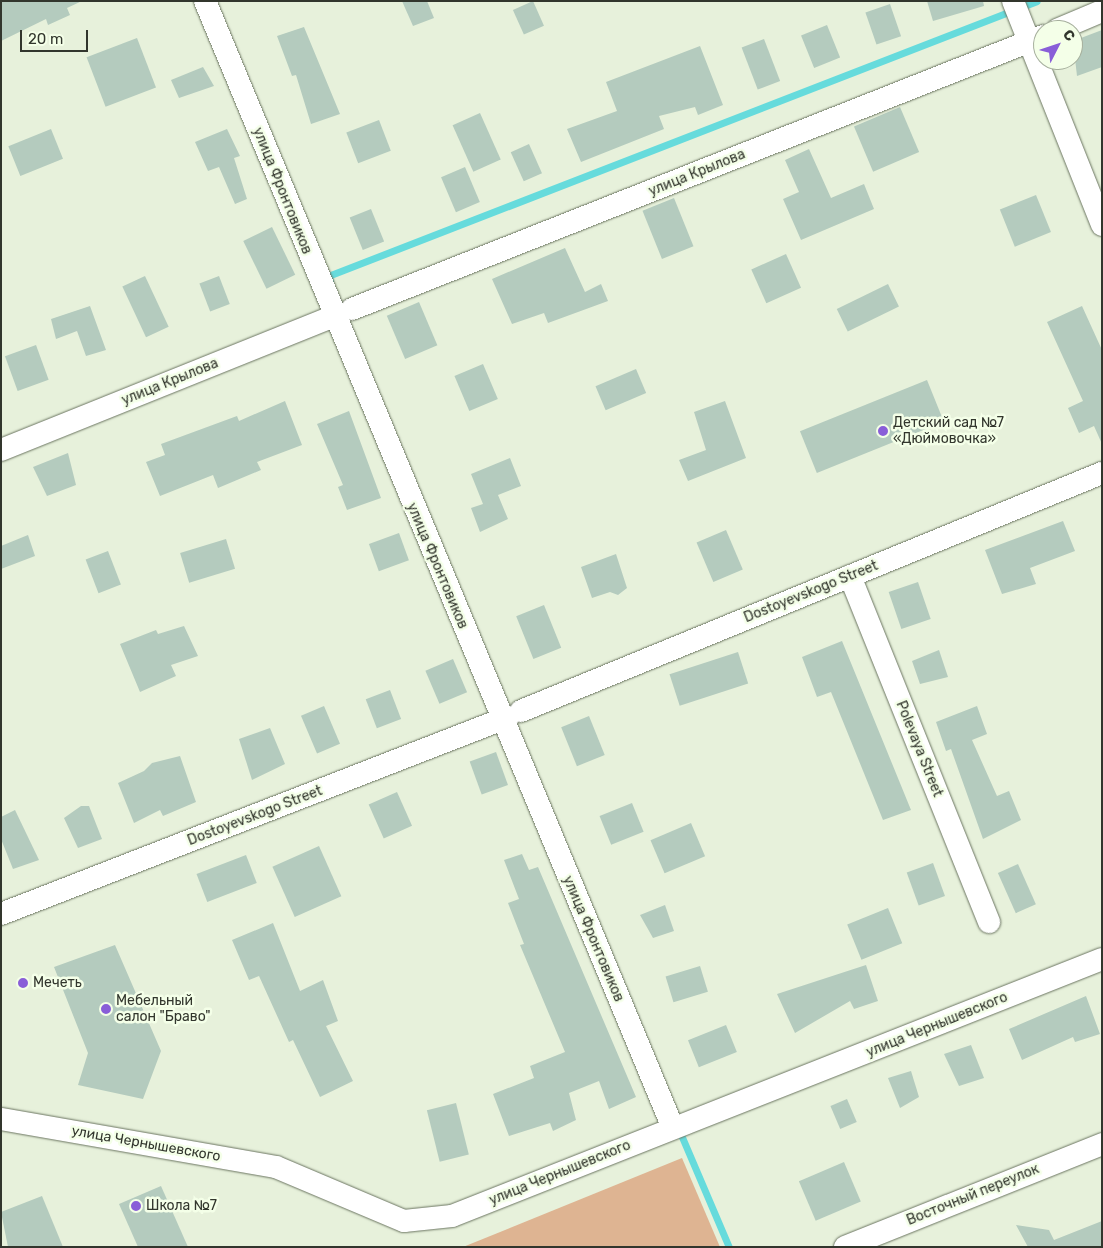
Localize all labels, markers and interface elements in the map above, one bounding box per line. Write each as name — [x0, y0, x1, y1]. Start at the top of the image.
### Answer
scale bar — [22, 20, 90, 52]
north arrow — [1033, 20, 1083, 70]
text: С — [1059, 26, 1079, 45]
text: 20 m — [28, 30, 63, 48]
street label: улица Фронтовиков — [249, 125, 315, 257]
street label: улица Крылова — [646, 146, 748, 200]
street label: улица Крылова — [119, 355, 221, 409]
place label: Детский сад №7 «Дюймовочка» — [893, 415, 1004, 448]
marker: Детский сад №7 «Дюймовочка» — [877, 425, 889, 437]
street label: улица Фронтовиков — [403, 500, 471, 632]
street label: Dostoyevskogo Street — [742, 557, 880, 627]
street label: Polevaya Street — [892, 699, 946, 799]
street label: Dostoyevskogo Street — [185, 783, 325, 849]
street label: улица Фронтовиков — [559, 873, 627, 1005]
place label: Мечеть — [33, 975, 82, 991]
marker: Мечеть — [17, 977, 29, 989]
street label: улица Чернышевского — [864, 989, 1010, 1061]
place label: Мебельный салон "Браво" — [116, 993, 211, 1026]
marker: Мебельный салон "Браво" — [100, 1003, 112, 1015]
street label: улица Чернышевского — [70, 1123, 222, 1165]
street label: улица Чернышевского — [487, 1137, 633, 1209]
street label: Восточный переулок — [904, 1161, 1042, 1229]
place label: Школа №7 — [146, 1198, 217, 1214]
marker: Школа №7 — [130, 1200, 142, 1212]

